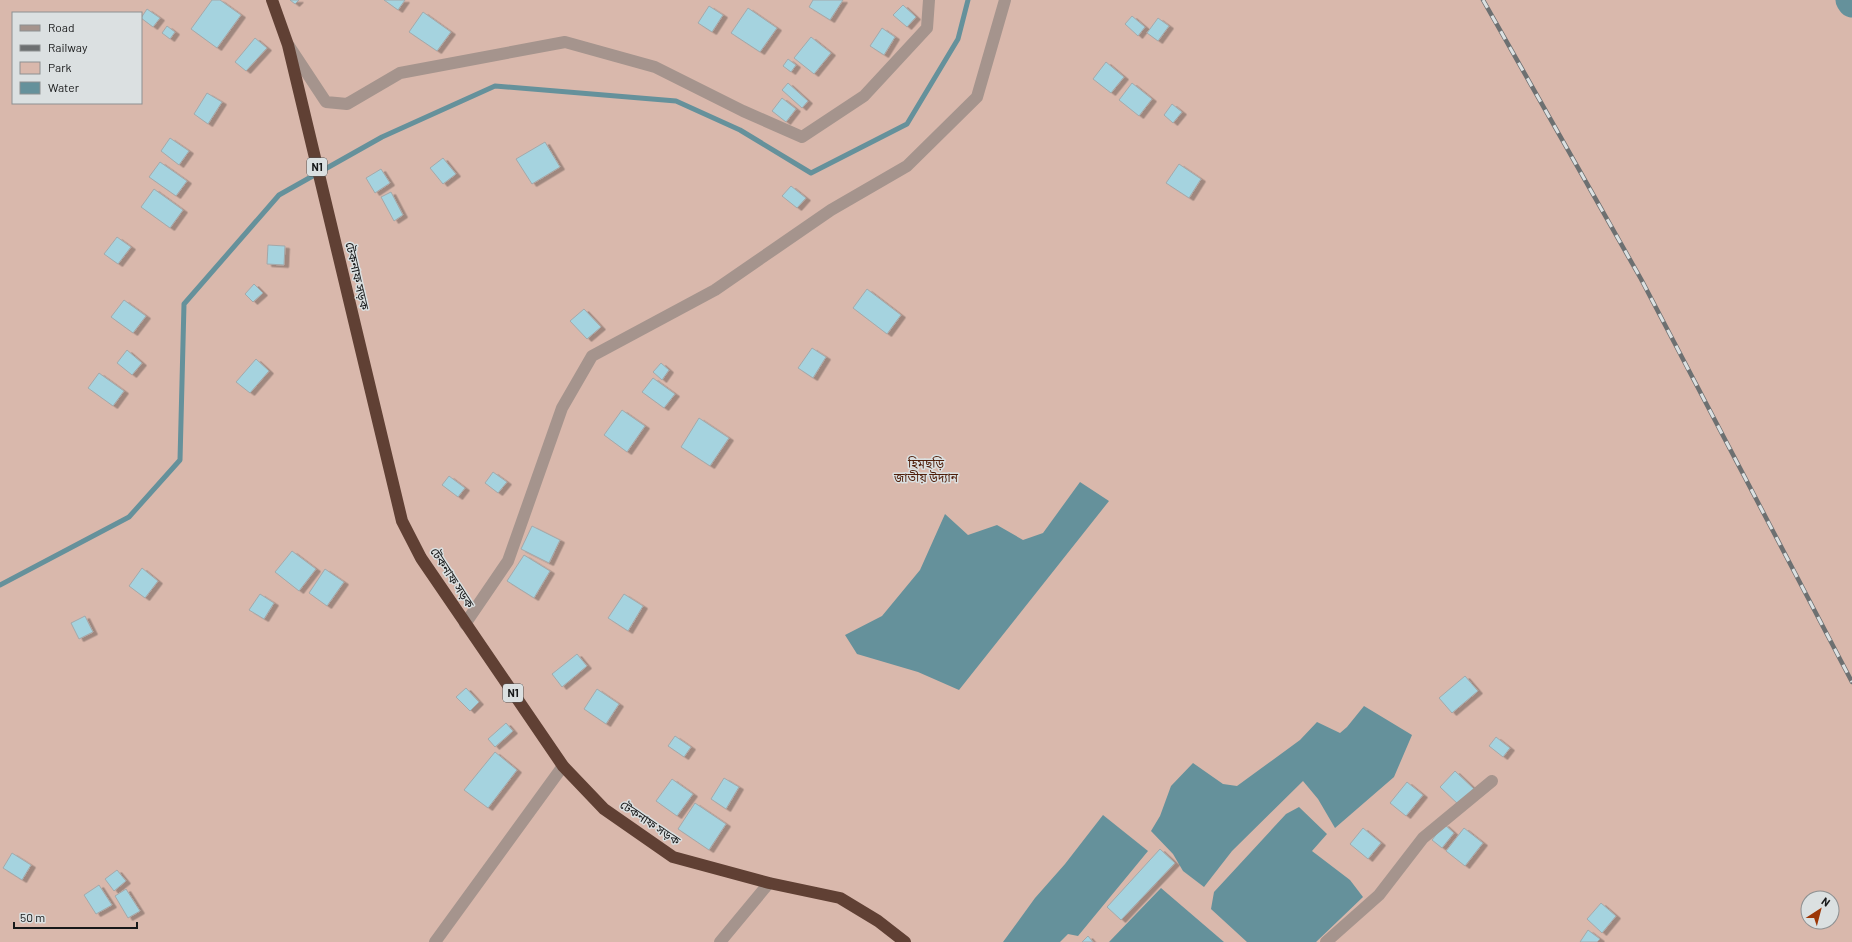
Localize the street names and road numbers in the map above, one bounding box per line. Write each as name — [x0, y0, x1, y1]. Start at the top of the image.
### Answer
road number: N1 — [307, 158, 327, 176]
street label: টেকনাফ সড়ক — [342, 241, 373, 312]
street label: টেকনাফ সড়ক — [427, 545, 478, 611]
road number: N1 — [503, 684, 523, 702]
street label: টেকনাফ সড়ক — [617, 797, 683, 848]

